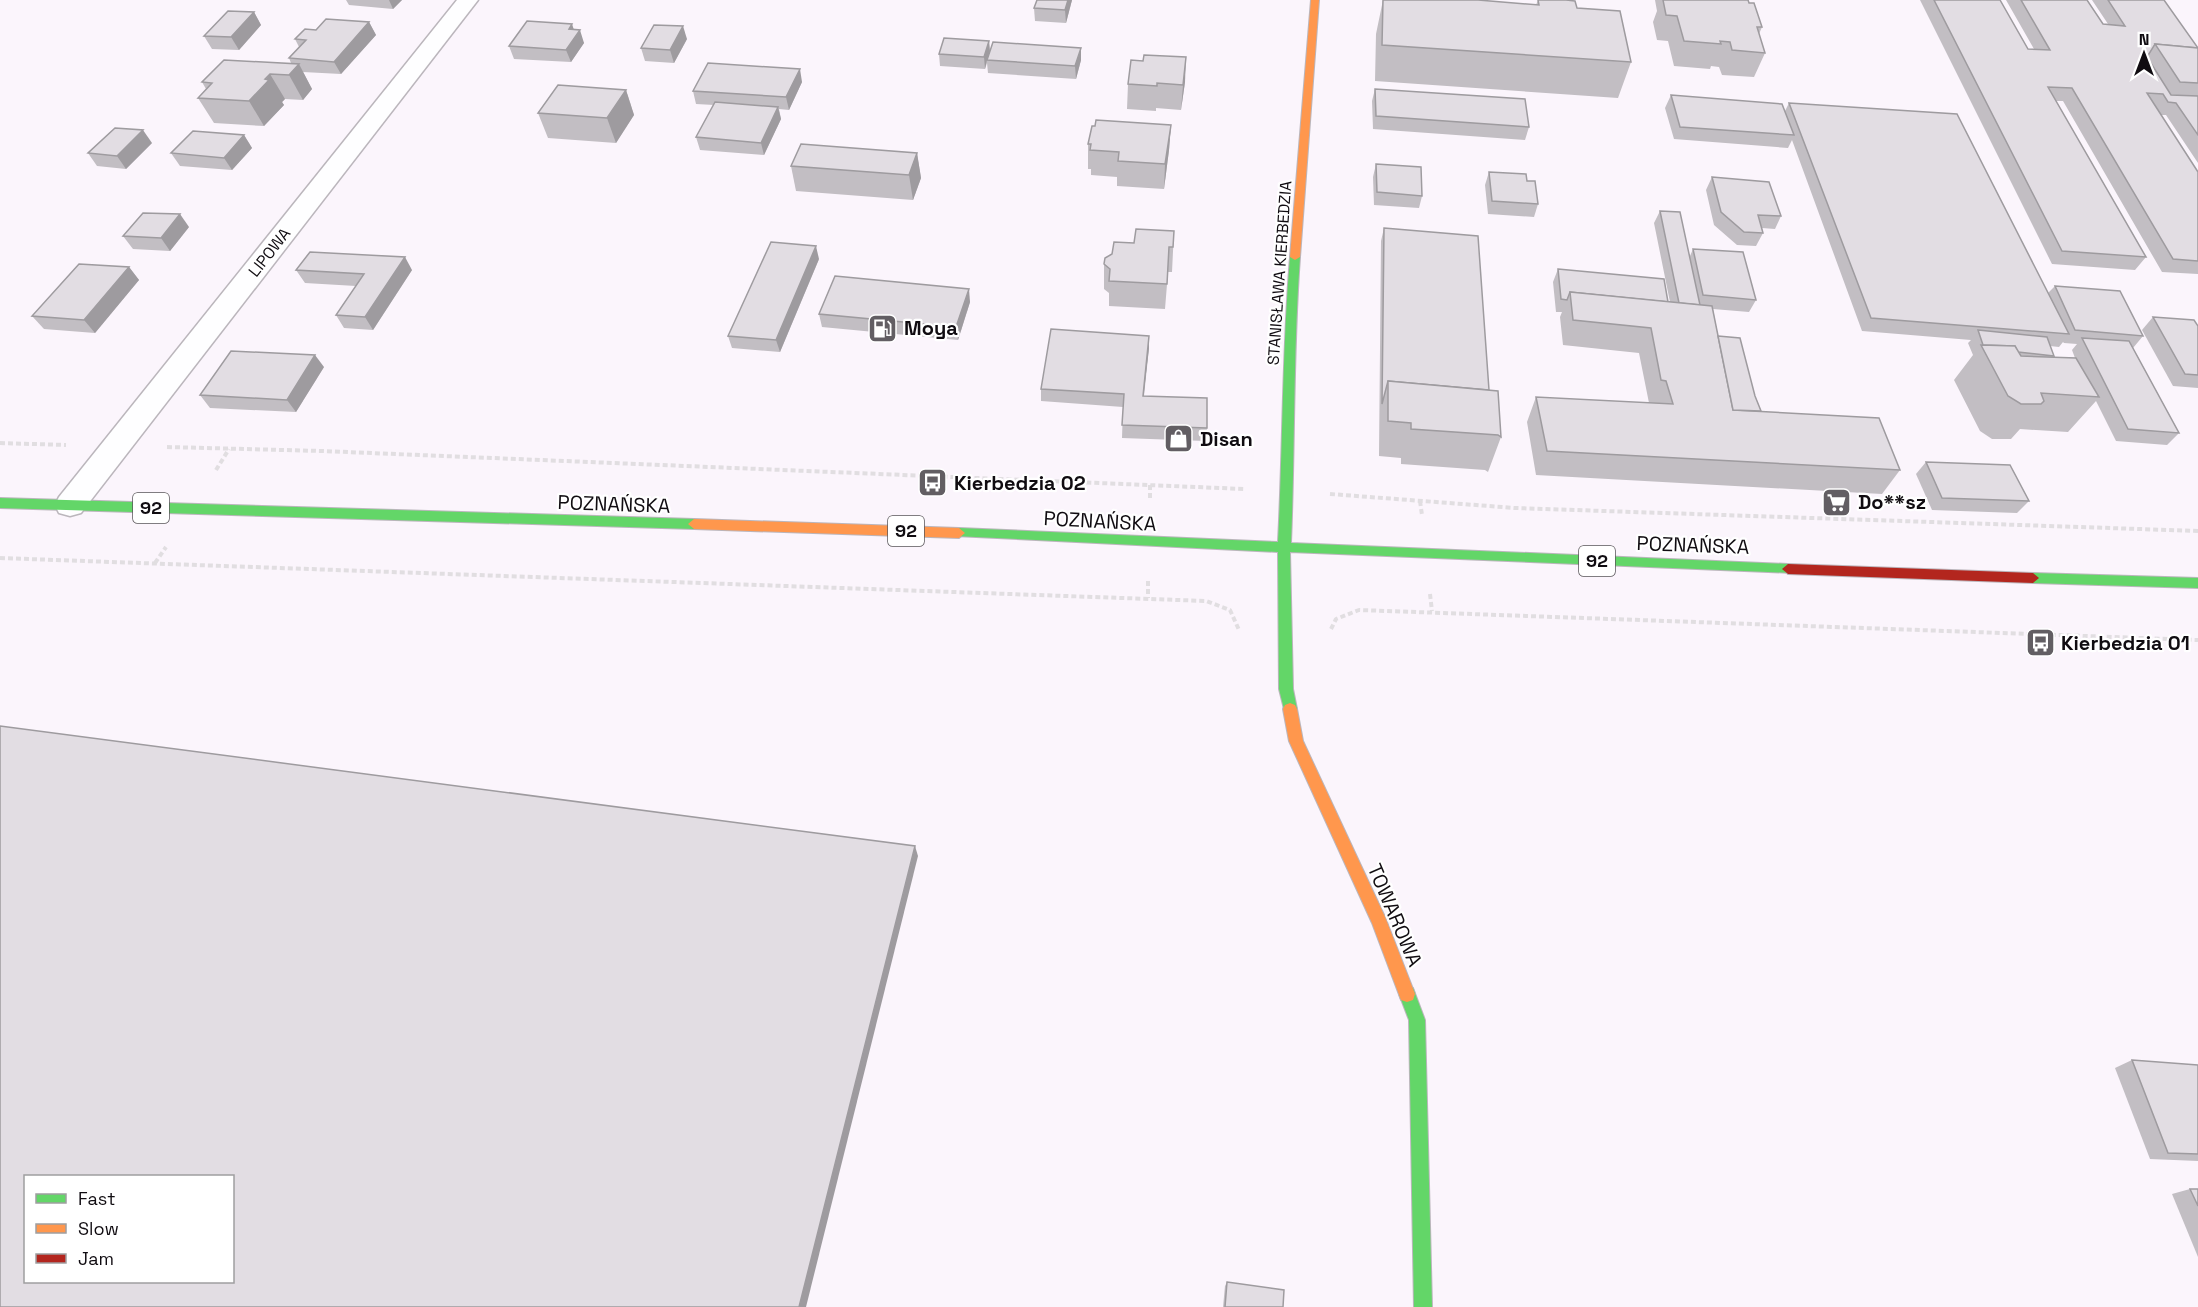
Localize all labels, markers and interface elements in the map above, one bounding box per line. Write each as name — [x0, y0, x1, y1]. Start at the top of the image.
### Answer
north arrow — [2114, 24, 2174, 84]
text: N — [2139, 29, 2149, 50]
street label: STANISŁAWA KIERBEDZIA — [1263, 180, 1296, 366]
street label: LIPOWA — [244, 224, 295, 281]
fuel station icon: Moya — [867, 312, 899, 344]
place label: Moya — [904, 315, 958, 341]
shop icon: Disan — [1163, 423, 1195, 455]
place label: Disan — [1200, 426, 1253, 452]
bus stop icon: Kierbedzia 02 — [917, 467, 949, 499]
place label: Kierbedzia 02 — [954, 470, 1086, 496]
supermarket icon: Do**sz — [1821, 486, 1853, 518]
street label: POZNAŃSKA — [557, 489, 671, 519]
place label: Do**sz — [1858, 489, 1926, 515]
road number: 92 — [133, 493, 169, 523]
street label: POZNAŃSKA — [1043, 505, 1157, 537]
road number: 92 — [888, 516, 924, 546]
street label: POZNAŃSKA — [1636, 530, 1750, 560]
road number: 92 — [1579, 546, 1615, 576]
bus stop icon: Kierbedzia 01 — [2024, 627, 2056, 659]
place label: Kierbedzia 01 — [2061, 630, 2190, 656]
street label: TOWAROWA — [1362, 860, 1428, 971]
legend — [24, 1175, 234, 1283]
text: Fast — [78, 1187, 115, 1210]
text: Slow — [78, 1217, 119, 1240]
text: Jam — [78, 1247, 114, 1270]

